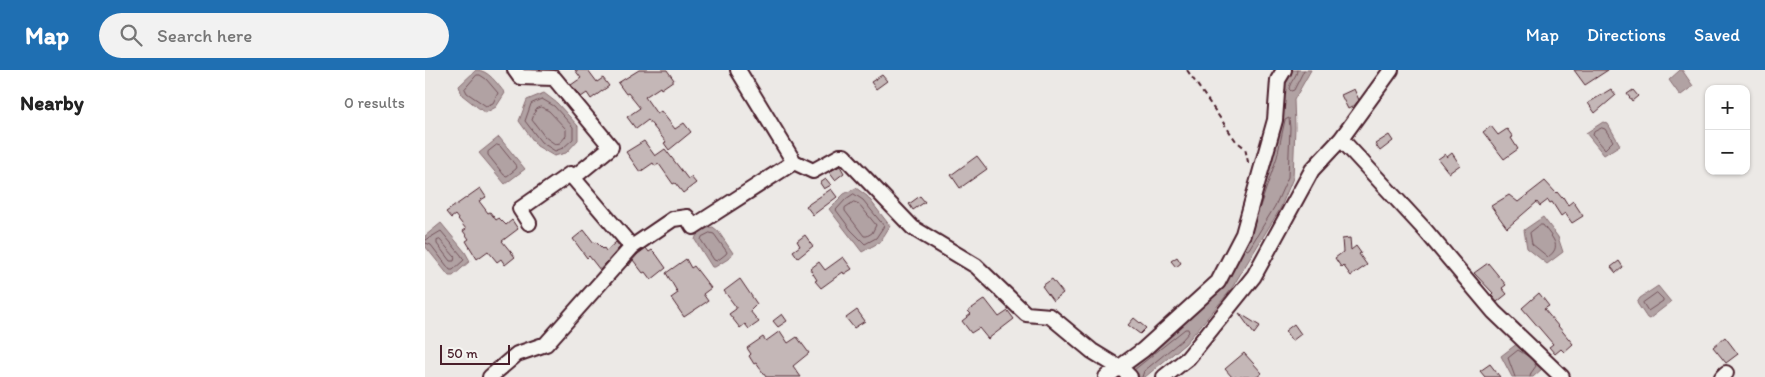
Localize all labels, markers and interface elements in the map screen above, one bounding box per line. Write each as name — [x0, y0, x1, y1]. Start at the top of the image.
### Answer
search box — [99, 13, 449, 58]
text: Map — [25, 21, 69, 50]
icon: search — [117, 21, 145, 49]
text: Search here — [157, 24, 252, 47]
text: Map — [1526, 24, 1559, 46]
text: Directions — [1587, 24, 1666, 46]
text: Saved — [1694, 24, 1740, 46]
map controls — [1705, 85, 1750, 175]
button: + — [1705, 85, 1750, 130]
text: Nearby — [20, 90, 84, 115]
text: 0 results — [344, 93, 405, 112]
button: − — [1705, 130, 1750, 175]
scale bar — [440, 342, 510, 365]
text: 50 m — [447, 345, 478, 362]

